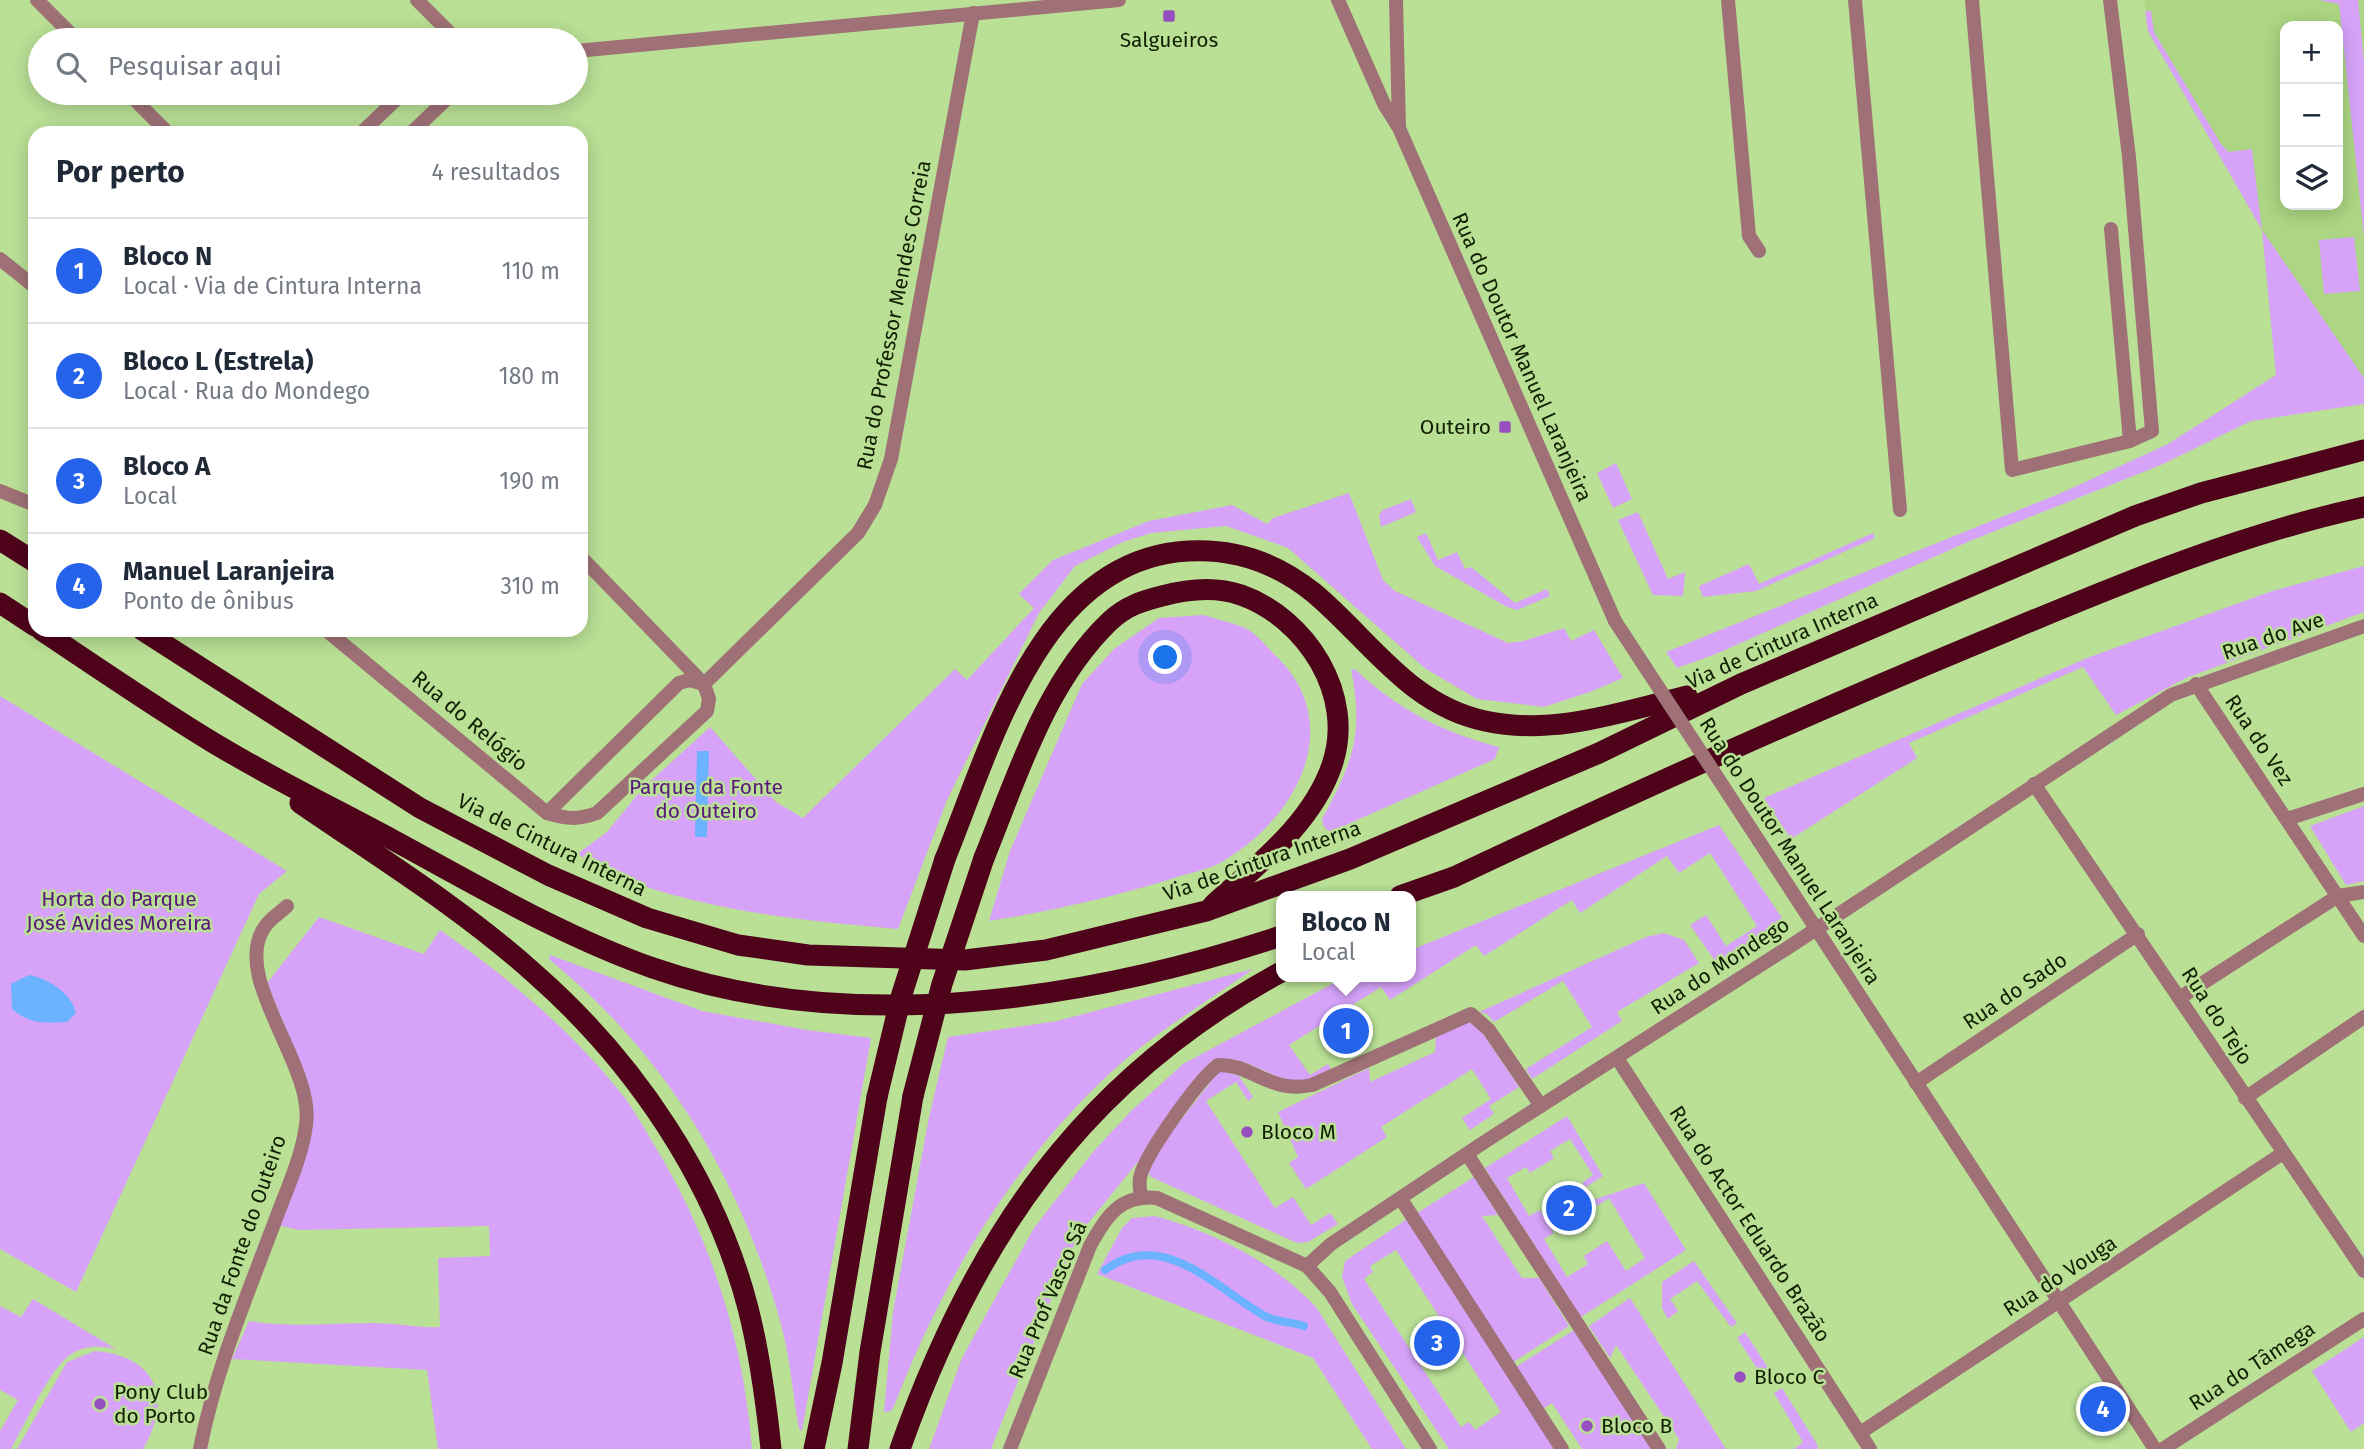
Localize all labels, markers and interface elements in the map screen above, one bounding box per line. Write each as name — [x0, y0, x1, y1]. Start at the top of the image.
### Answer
marker: Salgueiros — [1161, 8, 1177, 24]
map controls — [2280, 21, 2343, 210]
button: + — [2280, 21, 2343, 84]
place label: Salgueiros — [1120, 27, 1219, 53]
search box — [28, 28, 588, 105]
icon: search — [52, 48, 90, 86]
text: Pesquisar aqui — [108, 51, 282, 82]
button: − — [2280, 84, 2343, 147]
button: layers — [2280, 147, 2343, 210]
text: Por perto — [56, 154, 185, 190]
text: 4 resultados — [431, 158, 560, 186]
street label: Rua do Professor Mendes Correia — [851, 158, 937, 472]
street label: Rua do Doutor Manuel Laranjeira — [1446, 208, 1598, 506]
text: Bloco N — [123, 241, 212, 272]
text: 1 — [74, 257, 84, 285]
text: 110 m — [502, 257, 560, 285]
text: Local · Via de Cintura Interna — [123, 272, 422, 300]
text: Bloco L (Estrela) — [123, 346, 313, 377]
text: 2 — [73, 362, 85, 390]
text: 180 m — [499, 362, 560, 390]
text: Local · Rua do Mondego — [123, 377, 370, 405]
place label: Outeiro — [1420, 414, 1491, 440]
marker: Outeiro — [1497, 419, 1513, 435]
text: Bloco A — [123, 451, 210, 482]
text: 3 — [73, 467, 85, 495]
text: 190 m — [499, 467, 560, 495]
text: Local — [123, 482, 177, 510]
text: Manuel Laranjeira — [123, 556, 335, 587]
text: 4 — [73, 572, 86, 600]
text: 310 m — [500, 572, 560, 600]
text: Ponto de ônibus — [123, 587, 294, 615]
street label: Via de Cintura Interna — [1682, 587, 1882, 695]
street label: Rua do Ave — [2219, 606, 2327, 666]
your location — [1148, 640, 1182, 674]
street label: Rua do Relógio — [407, 665, 533, 777]
street label: Rua do Vez — [2219, 690, 2299, 790]
street label: Rua do Doutor Manuel Laranjeira — [1694, 712, 1886, 990]
park label: Parque da Fonte do Outeiro — [629, 774, 783, 824]
street label: Via de Cintura Interna — [453, 788, 651, 902]
street label: Via de Cintura Interna — [1160, 815, 1364, 907]
park label: Horta do Parque José Avides Moreira — [26, 886, 212, 936]
popup — [1276, 891, 1416, 982]
text: Bloco N — [1301, 907, 1391, 938]
street label: Rua do Mondego — [1646, 912, 1794, 1020]
text: Local — [1301, 938, 1355, 966]
street label: Rua do Sado — [1958, 947, 2072, 1035]
street label: Rua do Tejo — [2176, 962, 2258, 1070]
pin: 1 — [1323, 1005, 1369, 1057]
street label: Rua do Actor Eduardo Brazão — [1664, 1101, 1836, 1347]
place label: Bloco M — [1261, 1119, 1336, 1145]
marker: Bloco M — [1239, 1124, 1255, 1140]
street label: Rua da Fonte do Outeiro — [192, 1131, 292, 1359]
pin: 2 — [1546, 1182, 1592, 1234]
street label: Rua Prof Vasco Sá — [1003, 1217, 1093, 1383]
street label: Rua do Vouga — [1998, 1230, 2122, 1322]
street label: Rua do Tâmega — [2184, 1316, 2320, 1416]
pin: 3 — [1414, 1317, 1460, 1369]
place label: Bloco C — [1754, 1364, 1825, 1390]
marker: Bloco C — [1732, 1369, 1748, 1385]
place label: Pony Club do Porto — [114, 1379, 208, 1429]
pin: 4 — [2080, 1383, 2126, 1435]
marker: Pony Club do Porto — [92, 1396, 108, 1412]
place label: Bloco B — [1601, 1413, 1672, 1439]
marker: Bloco B — [1579, 1418, 1595, 1434]

